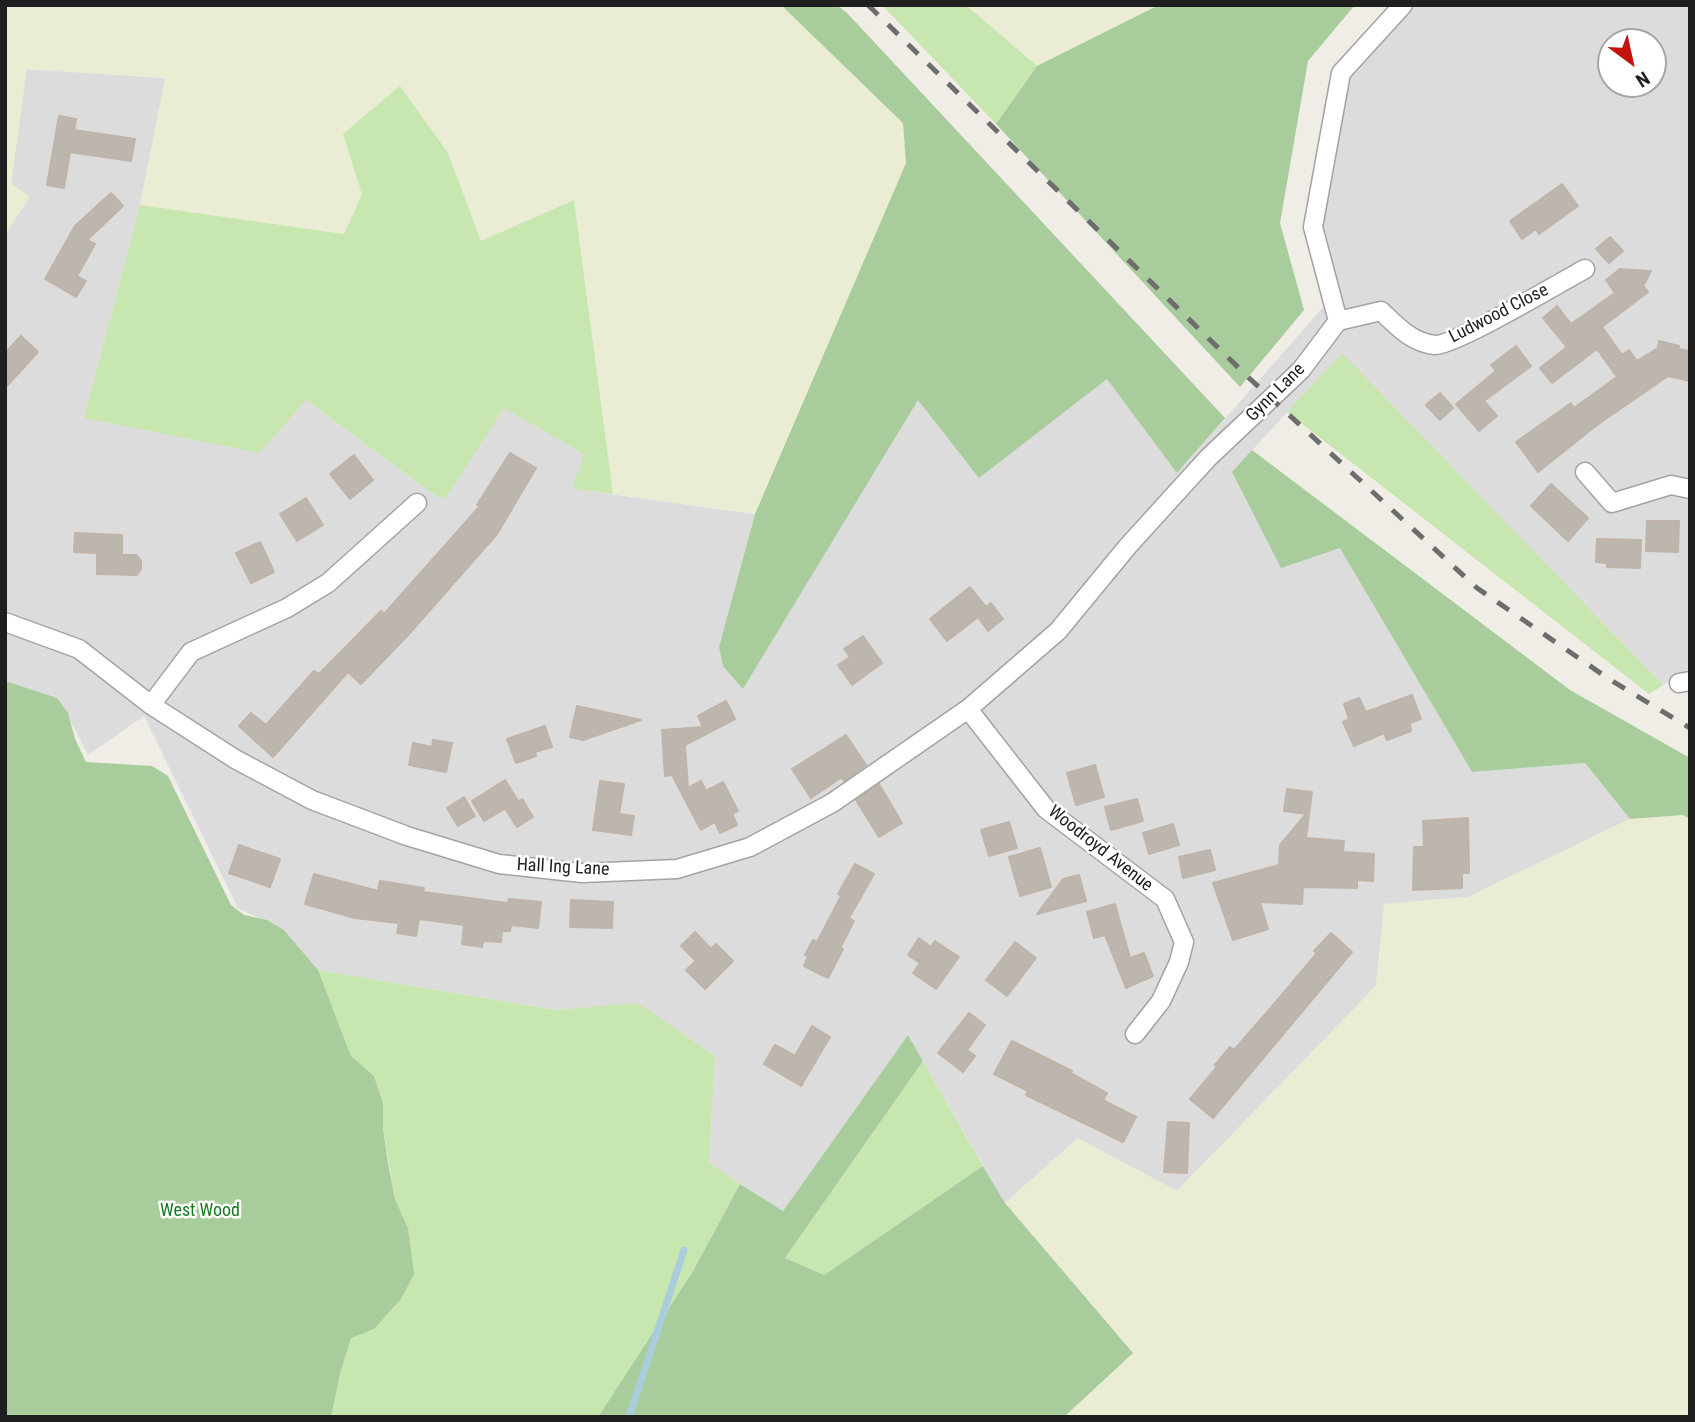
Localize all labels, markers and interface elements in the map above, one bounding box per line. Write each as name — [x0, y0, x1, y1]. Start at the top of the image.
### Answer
north arrow — [1597, 28, 1667, 98]
text: N — [1631, 67, 1654, 92]
street label: Ludwood Close — [1446, 280, 1552, 348]
street label: Gynn Lane — [1242, 359, 1310, 427]
street label: Woodroyd Avenue — [1043, 801, 1157, 897]
street label: Hall Ing Lane — [516, 855, 610, 881]
park label: West Wood — [160, 1200, 240, 1222]

